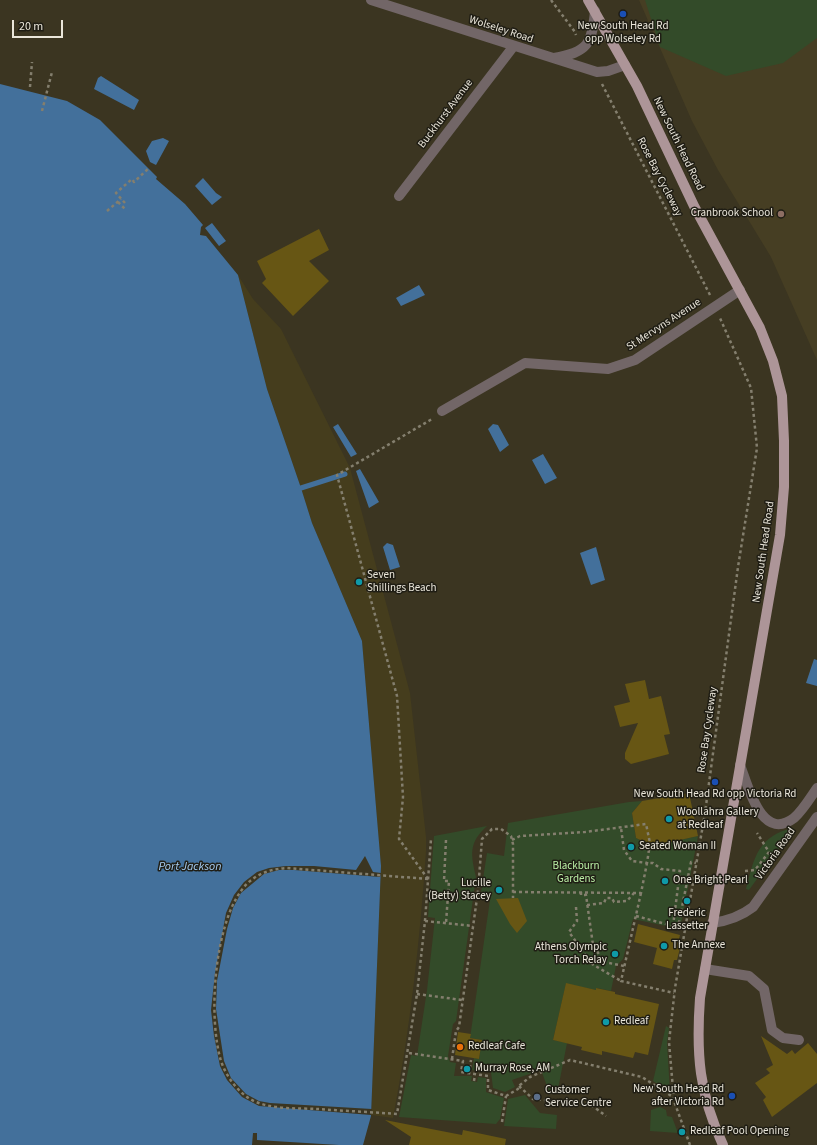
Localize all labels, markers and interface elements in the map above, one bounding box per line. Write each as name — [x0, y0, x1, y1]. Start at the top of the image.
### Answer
marker: New South Head Rd opp Wolseley Rd — [618, 9, 628, 19]
scale bar — [14, 12, 65, 38]
street label: Wolseley Road — [467, 13, 535, 47]
text: 20 m — [19, 18, 43, 35]
place label: New South Head Rd opp Wolseley Rd — [577, 20, 669, 46]
street label: Buckhurst Avenue — [416, 77, 476, 151]
street label: New South Head Road — [650, 95, 706, 193]
street label: Rose Bay Cycleway — [633, 135, 685, 219]
place label: Cranbrook School — [691, 207, 773, 221]
marker: Cranbrook School — [776, 209, 786, 219]
street label: St Mervyns Avenue — [624, 296, 704, 354]
street label: New South Head Road — [750, 500, 778, 604]
place label: Seven Shillings Beach — [367, 569, 437, 595]
marker: Seven Shillings Beach — [354, 577, 364, 587]
street label: Rose Bay Cycleway — [695, 686, 721, 774]
marker: New South Head Rd opp Victoria Rd — [710, 777, 720, 787]
place label: New South Head Rd opp Victoria Rd — [634, 788, 796, 802]
place label: Woollahra Gallery at Redleaf — [677, 806, 759, 832]
marker: Woollahra Gallery at Redleaf — [664, 814, 674, 824]
street label: Victoria Road — [753, 825, 799, 883]
place label: Seated Woman II — [639, 840, 716, 854]
marker: Seated Woman II — [626, 842, 636, 852]
water label: Port Jackson — [158, 860, 222, 874]
park label: Blackburn Gardens — [552, 860, 600, 886]
place label: One Bright Pearl — [673, 874, 748, 888]
marker: One Bright Pearl — [660, 876, 670, 886]
place label: Lucille (Betty) Stacey — [428, 877, 491, 903]
marker: Lucille (Betty) Stacey — [494, 885, 504, 895]
marker: Frederic Lassetter — [682, 896, 692, 906]
place label: Frederic Lassetter — [666, 907, 708, 933]
place label: The Annexe — [672, 939, 725, 953]
place label: Athens Olympic Torch Relay — [535, 941, 607, 967]
marker: The Annexe — [659, 941, 669, 951]
marker: Athens Olympic Torch Relay — [610, 949, 620, 959]
place label: Redleaf — [614, 1015, 649, 1029]
marker: Redleaf — [601, 1017, 611, 1027]
place label: Redleaf Cafe — [468, 1040, 525, 1054]
marker: Redleaf Cafe — [455, 1042, 465, 1052]
place label: Murray Rose, AM — [475, 1062, 550, 1076]
marker: Murray Rose, AM — [462, 1064, 472, 1074]
place label: New South Head Rd after Victoria Rd — [633, 1083, 724, 1109]
place label: Customer Service Centre — [545, 1084, 611, 1110]
marker: New South Head Rd after Victoria Rd — [727, 1091, 737, 1101]
marker: Customer Service Centre — [532, 1092, 542, 1102]
place label: Redleaf Pool Opening — [690, 1125, 789, 1139]
marker: Redleaf Pool Opening — [677, 1127, 687, 1137]

